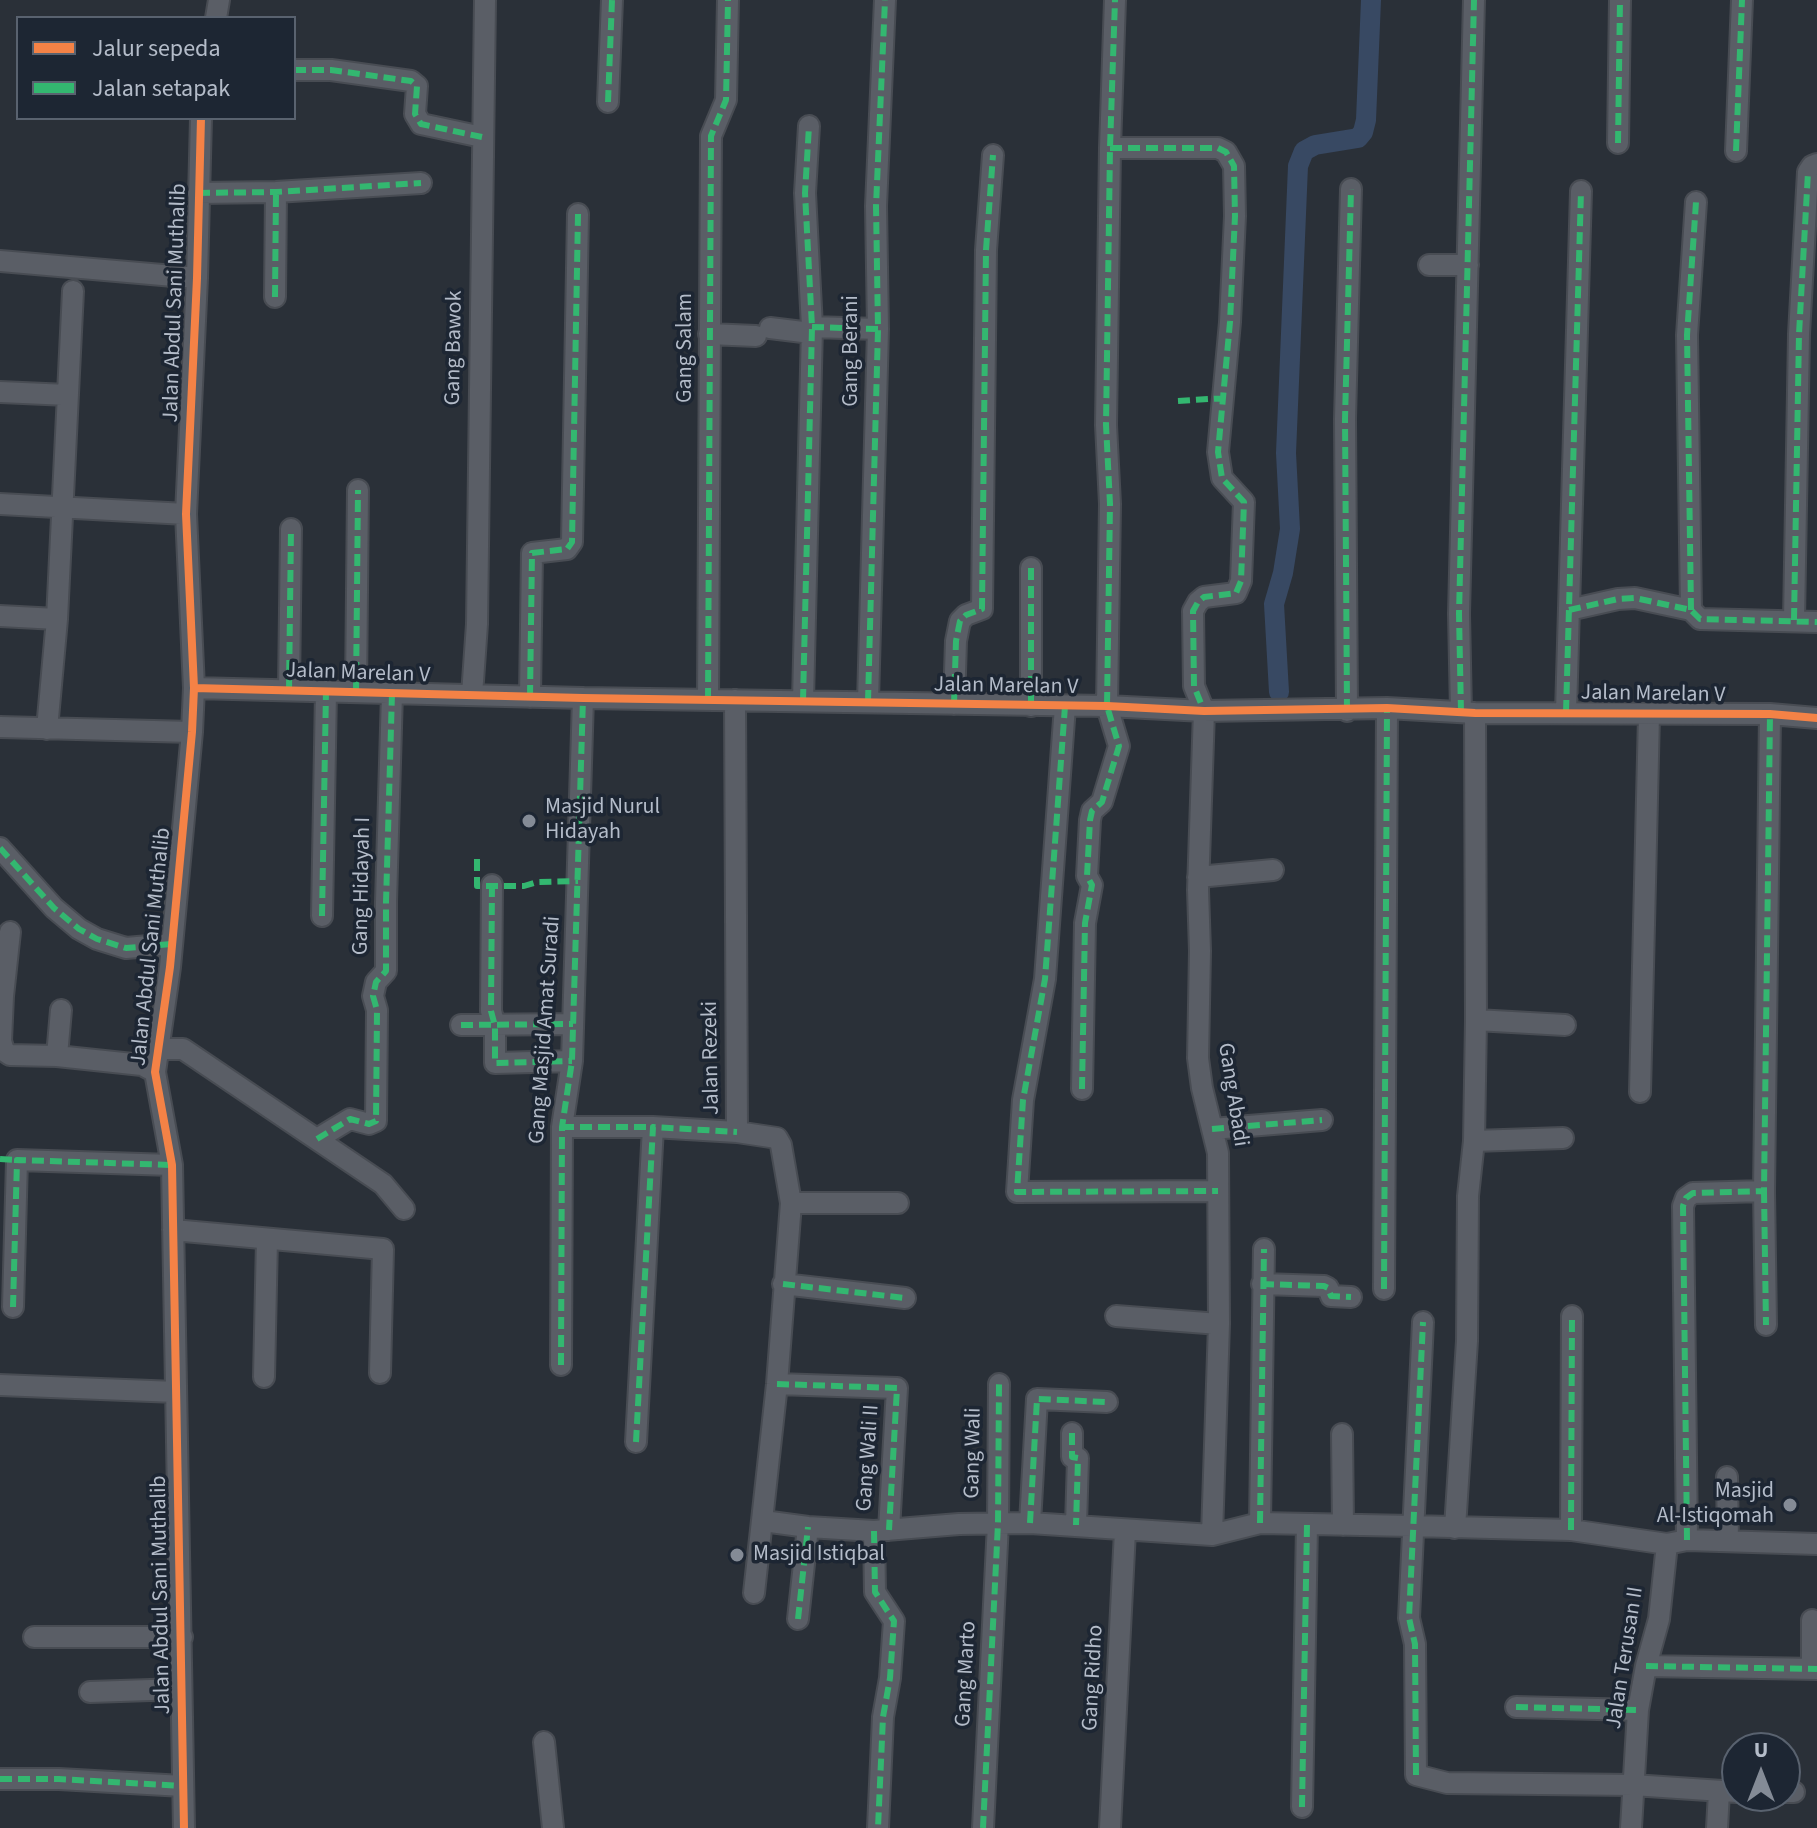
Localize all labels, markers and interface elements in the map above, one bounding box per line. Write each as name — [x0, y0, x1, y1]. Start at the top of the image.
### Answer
legend — [16, 16, 296, 120]
text: Jalur sepeda — [92, 31, 221, 66]
text: Jalan setapak — [92, 71, 230, 106]
street label: Jalan Abdul Sani Muthalib — [159, 183, 193, 423]
street label: Gang Bawok — [441, 290, 469, 406]
street label: Gang Salam — [673, 293, 699, 403]
street label: Gang Berani — [839, 295, 865, 407]
street label: Jalan Marelan V — [285, 658, 431, 690]
street label: Jalan Marelan V — [933, 673, 1079, 701]
street label: Jalan Marelan V — [1580, 681, 1726, 709]
place label: Masjid Nurul Hidayah — [545, 795, 660, 846]
marker: Masjid Nurul Hidayah — [520, 812, 538, 830]
street label: Gang Hidayah I — [349, 817, 377, 955]
street label: Jalan Abdul Sani Muthalib — [126, 827, 178, 1067]
street label: Gang Masjid Amat Suradi — [525, 915, 567, 1145]
street label: Jalan Rezeki — [698, 1001, 726, 1115]
street label: Gang Abadi — [1211, 1041, 1253, 1149]
street label: Gang Wali II — [852, 1404, 886, 1512]
street label: Gang Wali — [960, 1407, 988, 1499]
street label: Jalan Abdul Sani Muthalib — [147, 1475, 177, 1715]
place label: Masjid Al-Istiqomah — [1657, 1479, 1774, 1530]
marker: Masjid Al-Istiqomah — [1781, 1496, 1799, 1514]
place label: Masjid Istiqbal — [753, 1542, 885, 1568]
marker: Masjid Istiqbal — [728, 1546, 746, 1564]
street label: Jalan Terusan II — [1602, 1585, 1650, 1731]
street label: Gang Marto — [951, 1620, 983, 1728]
street label: Gang Ridho — [1078, 1624, 1110, 1732]
north arrow — [1721, 1732, 1801, 1812]
text: U — [1754, 1734, 1768, 1766]

